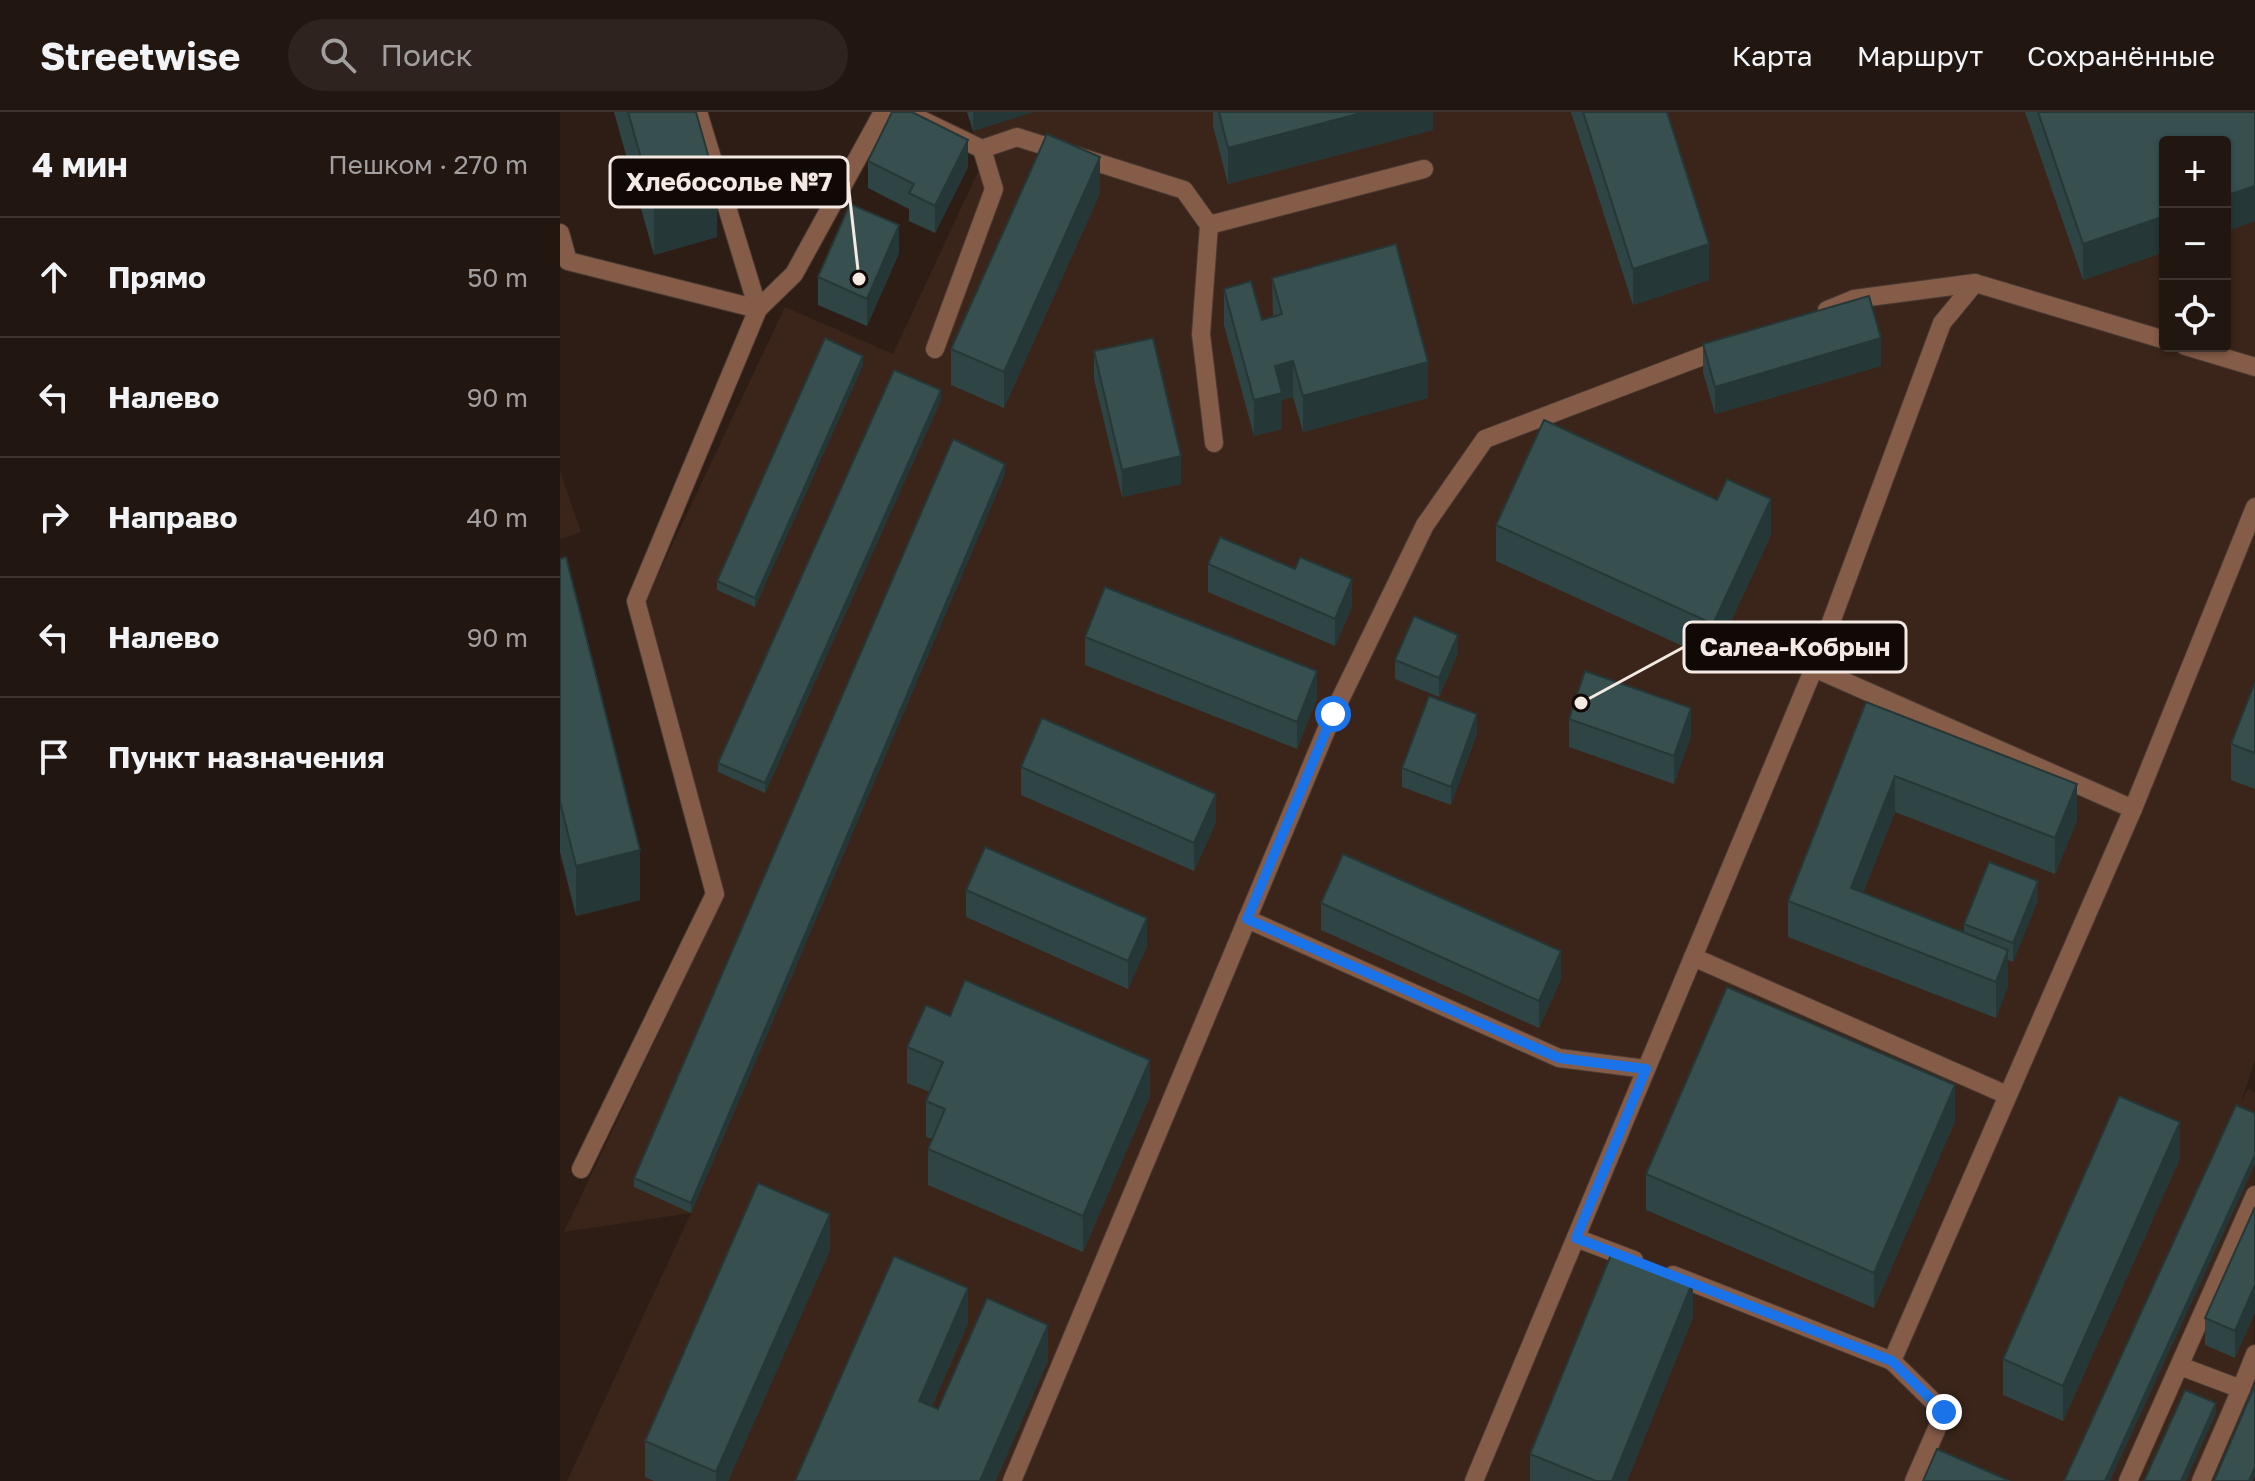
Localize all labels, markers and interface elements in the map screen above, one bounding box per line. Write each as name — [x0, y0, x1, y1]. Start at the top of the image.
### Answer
search box — [288, 19, 848, 91]
text: Streetwise — [40, 33, 240, 78]
icon: search — [316, 33, 360, 77]
text: Поиск — [380, 37, 473, 73]
text: Карта — [1732, 39, 1813, 72]
text: Маршрут — [1857, 39, 1983, 72]
text: Сохранённые — [2027, 39, 2215, 72]
map controls — [2159, 136, 2231, 352]
button: + — [2159, 136, 2231, 208]
text: 4 мин — [32, 144, 128, 184]
text: Пешком · 270 m — [328, 149, 528, 180]
callout: Хлебосолье №7 — [610, 157, 848, 207]
text: Хлебосолье №7 — [626, 166, 832, 197]
button: − — [2159, 208, 2231, 280]
icon: ahead — [32, 255, 76, 299]
text: Прямо — [108, 259, 206, 295]
text: 50 m — [467, 262, 528, 293]
button: locate — [2159, 280, 2231, 352]
icon: left — [32, 375, 76, 419]
text: Налево — [108, 379, 219, 415]
text: 90 m — [467, 382, 528, 413]
icon: right — [32, 495, 76, 539]
text: Направо — [108, 499, 237, 535]
text: 40 m — [467, 502, 528, 533]
icon: left — [32, 615, 76, 659]
text: Налево — [108, 619, 219, 655]
text: 90 m — [467, 622, 528, 653]
callout: Салеа-Кобрын — [1684, 622, 1906, 672]
text: Салеа-Кобрын — [1700, 631, 1890, 662]
route start — [1315, 696, 1351, 732]
icon: arrive — [32, 735, 76, 779]
text: Пункт назначения — [108, 739, 385, 775]
route end — [1926, 1394, 1962, 1430]

